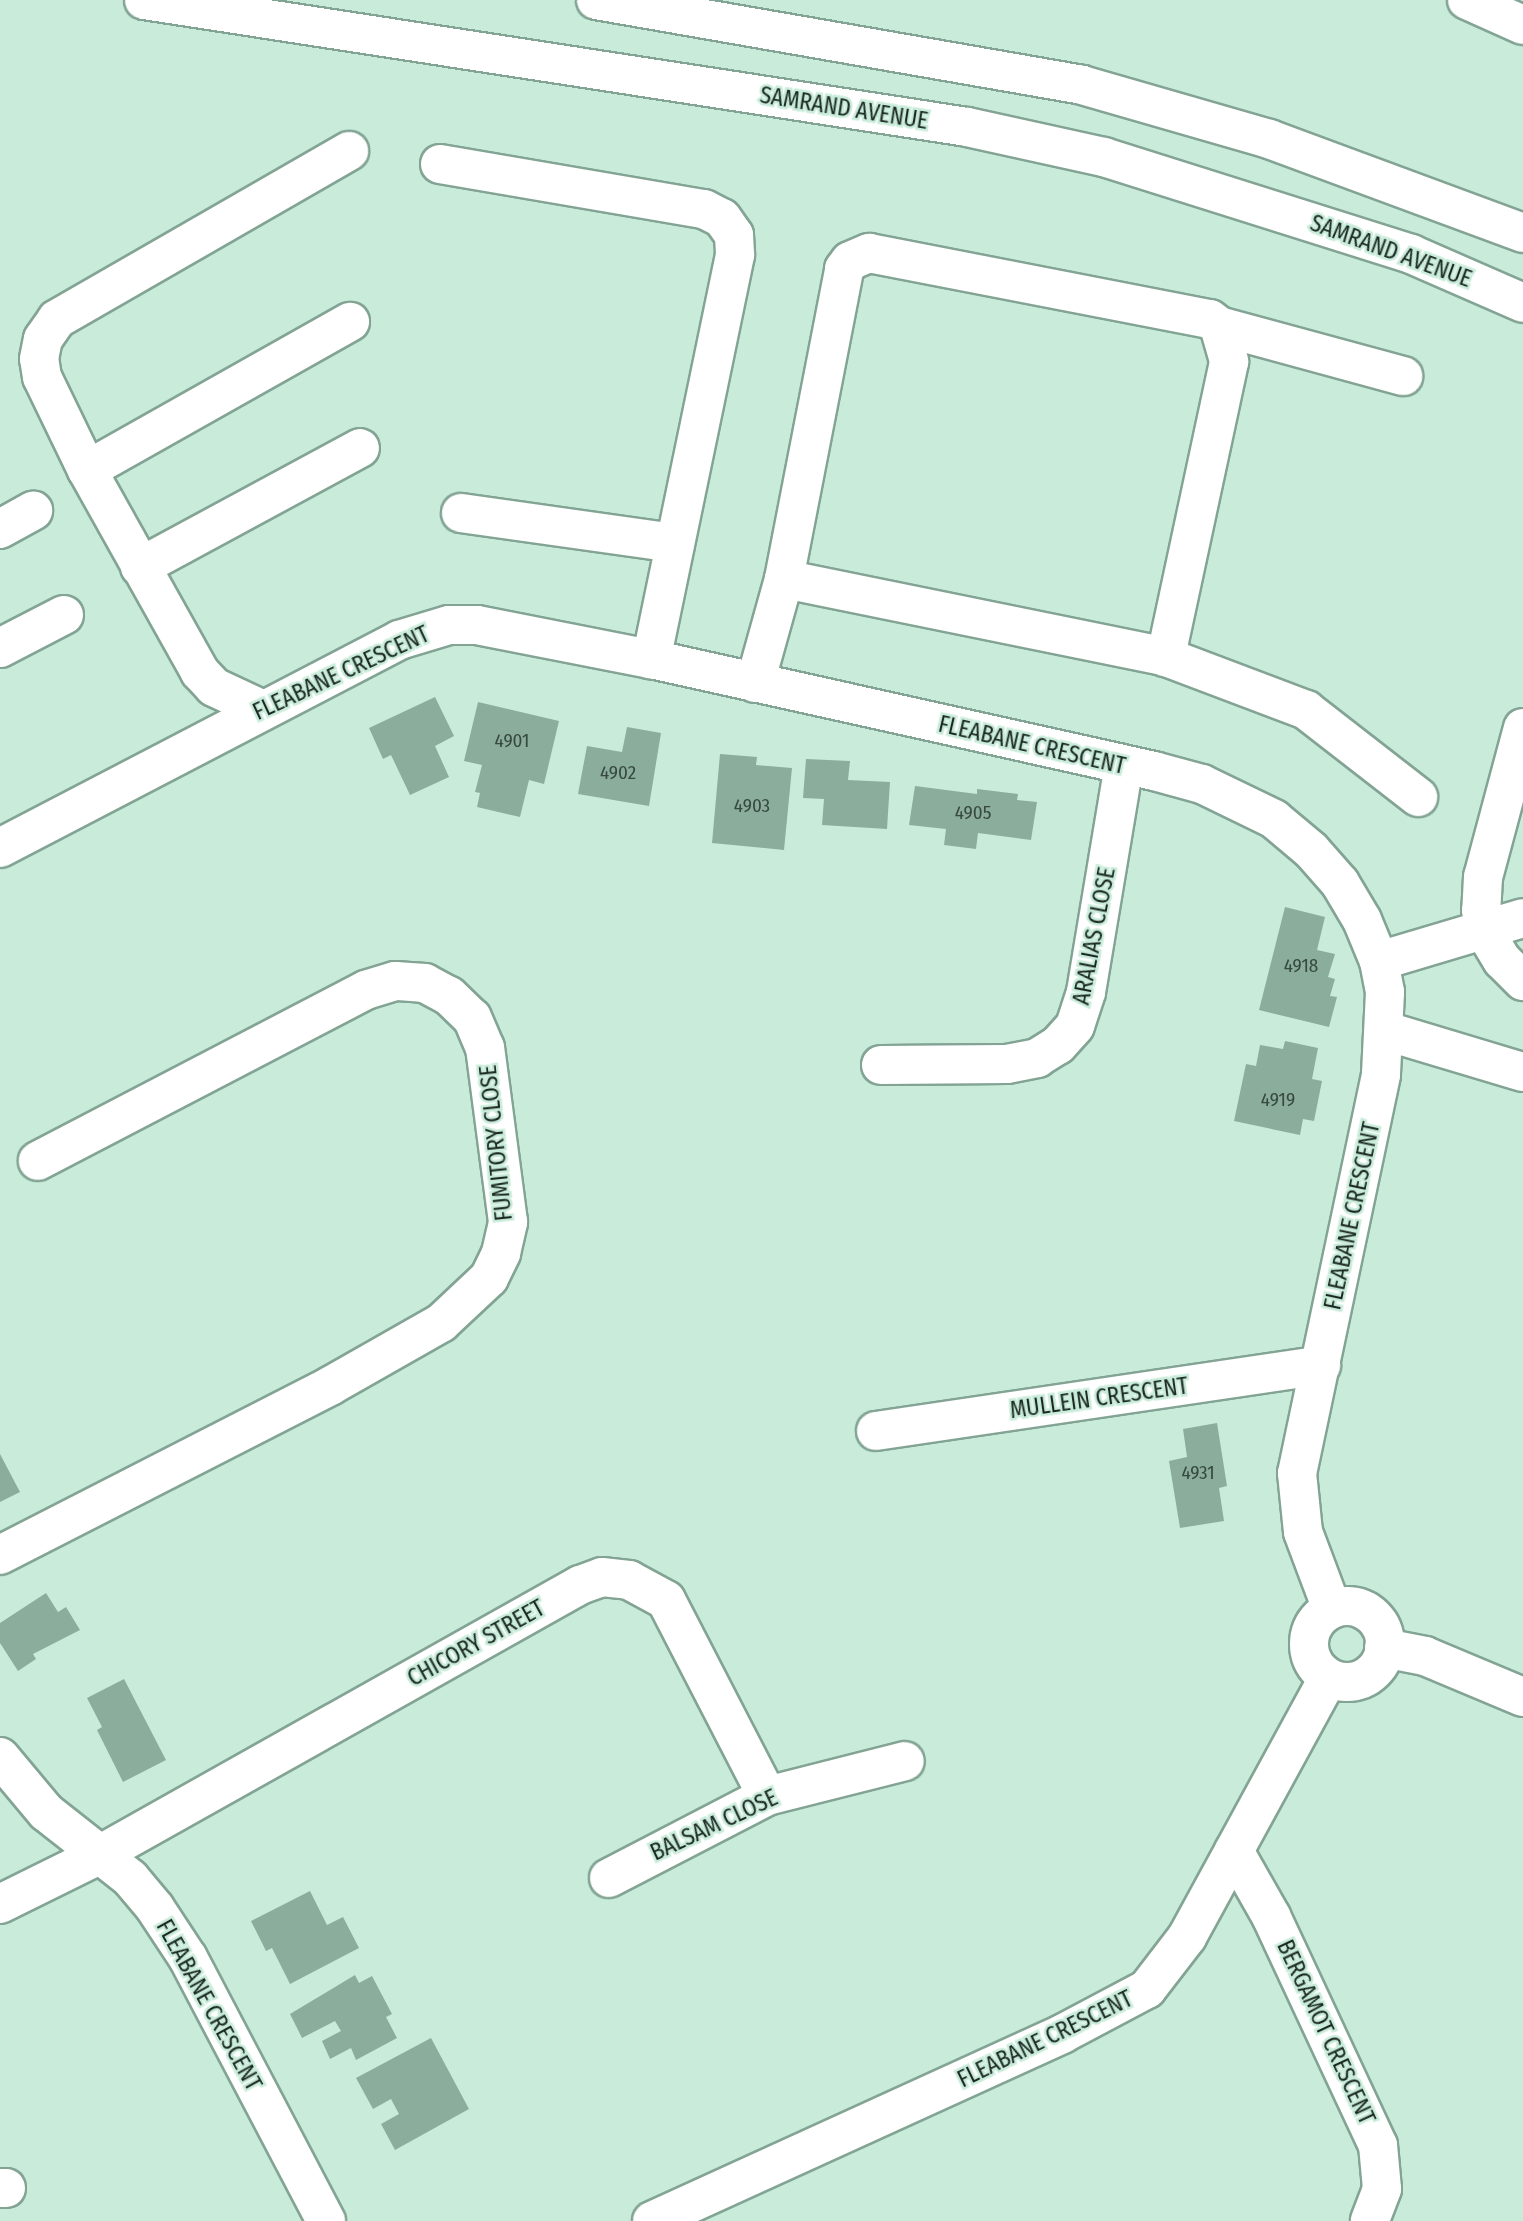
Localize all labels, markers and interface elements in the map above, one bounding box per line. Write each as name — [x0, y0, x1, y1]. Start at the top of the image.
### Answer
street label: SAMRAND AVENUE — [758, 81, 930, 135]
street label: SAMRAND AVENUE — [1307, 209, 1475, 293]
street label: FLEABANE CRESCENT — [249, 620, 433, 726]
street label: FLEABANE CRESCENT — [936, 710, 1128, 780]
house number: 4901 — [495, 730, 529, 752]
house number: 4902 — [600, 762, 636, 784]
house number: 4903 — [734, 795, 770, 817]
house number: 4905 — [955, 802, 991, 824]
street label: ARALIAS CLOSE — [1067, 865, 1121, 1007]
house number: 4918 — [1284, 955, 1318, 977]
street label: FUMITORY CLOSE — [474, 1064, 518, 1222]
house number: 4919 — [1261, 1089, 1295, 1111]
street label: FLEABANE CRESCENT — [1319, 1120, 1385, 1312]
street label: MULLEIN CRESCENT — [1008, 1372, 1190, 1424]
house number: 4931 — [1181, 1462, 1215, 1484]
street label: CHICORY STREET — [403, 1594, 549, 1692]
street label: BALSAM CLOSE — [646, 1784, 782, 1866]
street label: FLEABANE CRESCENT — [151, 1915, 267, 2095]
street label: BERGAMOT CRESCENT — [1271, 1936, 1381, 2128]
street label: FLEABANE CRESCENT — [953, 1985, 1137, 2093]

